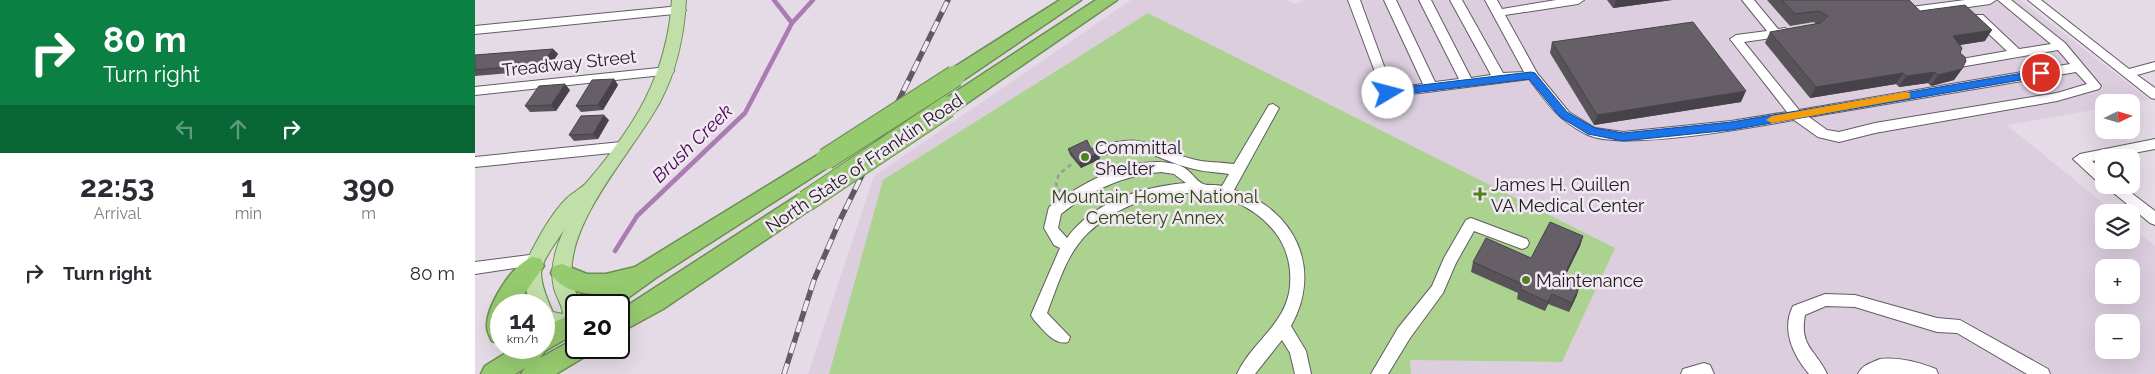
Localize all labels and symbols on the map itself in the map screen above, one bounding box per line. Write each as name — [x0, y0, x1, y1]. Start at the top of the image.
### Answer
street label: Treadway Street — [501, 46, 637, 80]
pin — [2020, 52, 2062, 94]
position arrow — [1361, 66, 1413, 118]
street label: North State of Franklin Road — [761, 89, 967, 237]
north arrow — [2095, 94, 2140, 139]
water label: Brush Creek — [647, 99, 737, 187]
place label: Committal Shelter — [1095, 137, 1182, 179]
marker: Committal Shelter — [1079, 151, 1091, 163]
place label: James H. Quillen VA Medical Center — [1491, 174, 1645, 216]
park label: Mountain Home National Cemetery Annex — [1051, 186, 1259, 228]
marker: James H. Quillen VA Medical Center — [1473, 187, 1487, 201]
place label: Maintenance — [1536, 270, 1644, 291]
marker: Maintenance — [1520, 274, 1532, 286]
speed limit sign: 20 — [565, 294, 630, 359]

